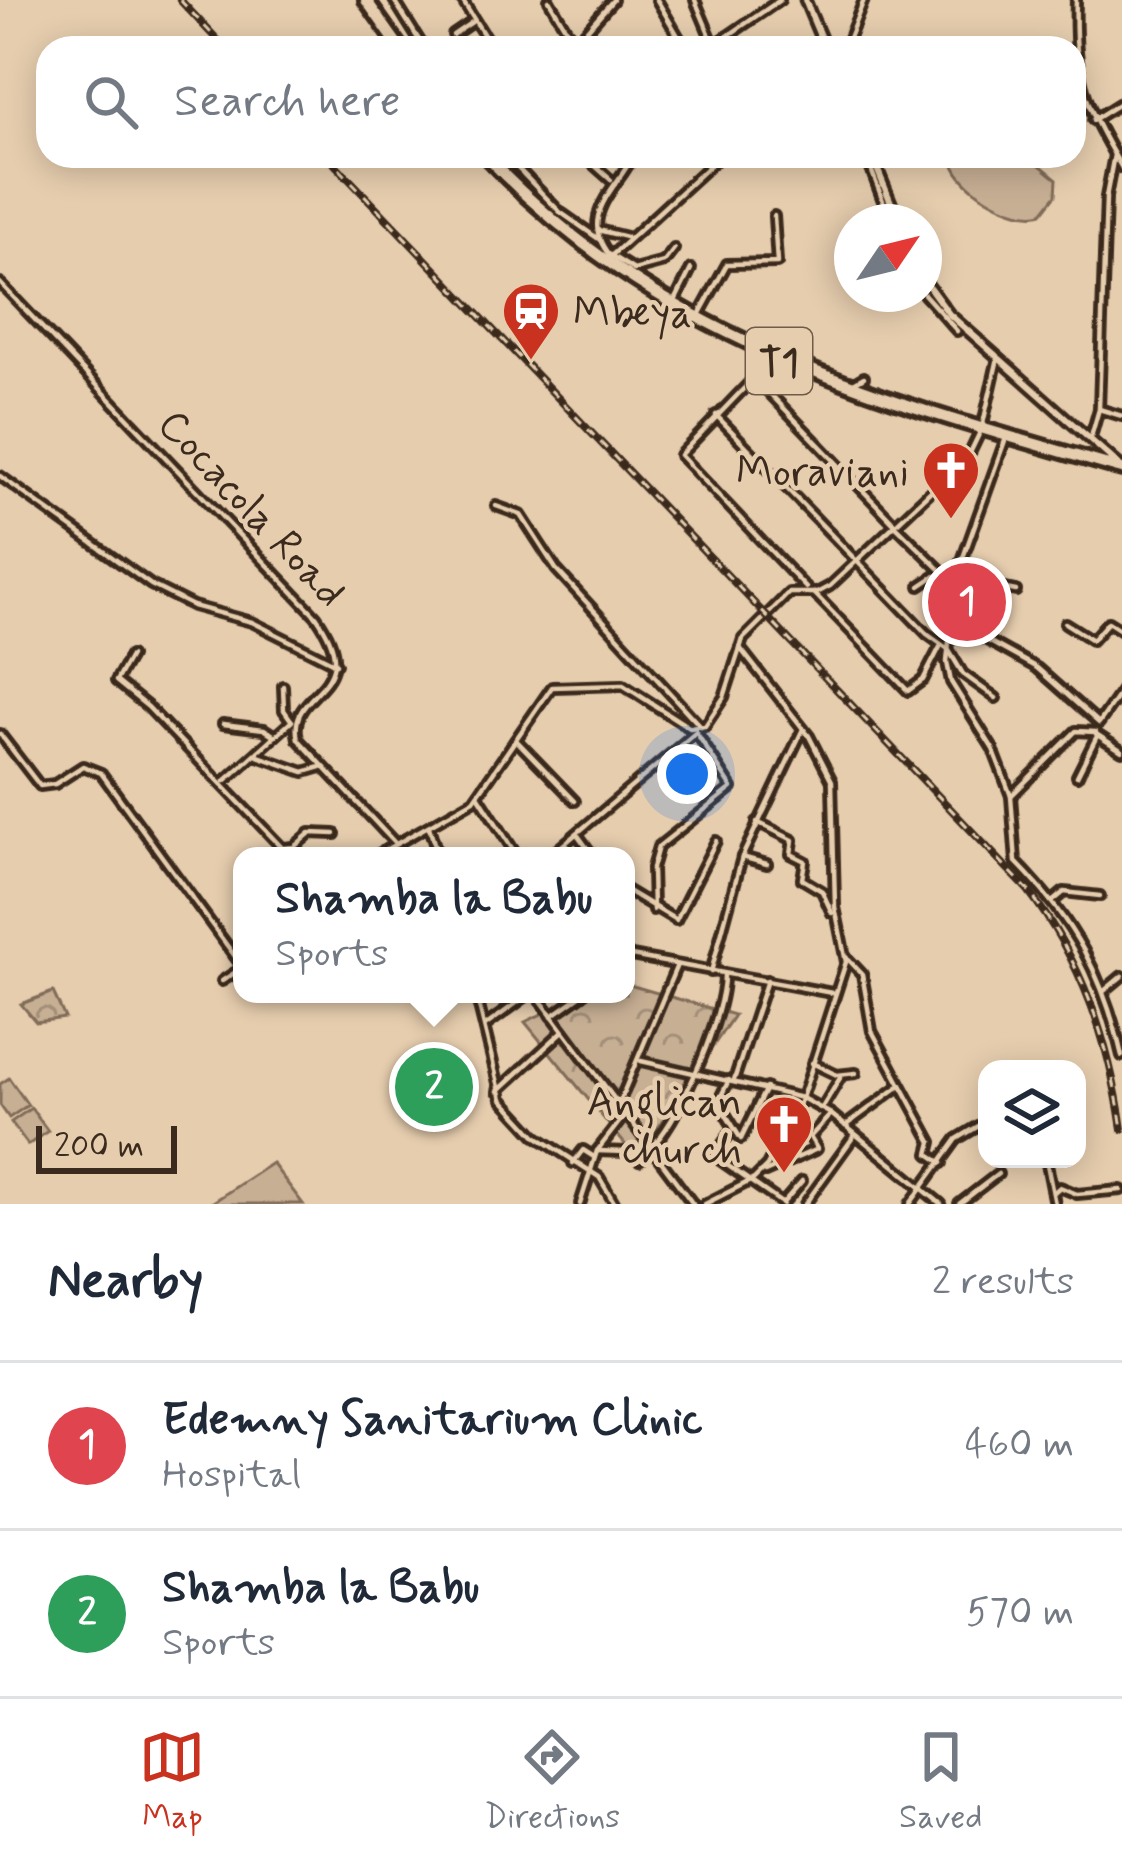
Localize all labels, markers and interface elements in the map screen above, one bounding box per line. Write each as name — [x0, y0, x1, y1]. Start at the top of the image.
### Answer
search box — [36, 36, 1086, 168]
icon: search — [78, 69, 144, 135]
text: Search here — [174, 73, 401, 132]
north arrow — [834, 204, 942, 312]
station icon: Mbeya — [500, 280, 562, 362]
place label: Mbeya — [573, 287, 692, 342]
road number: T1 — [746, 328, 812, 394]
street label: Cocacola Road — [145, 399, 356, 620]
church icon: Moraviani — [920, 439, 982, 521]
place label: Moraviani — [736, 446, 909, 501]
pin: 1 — [928, 557, 1006, 647]
your location — [657, 744, 717, 804]
popup — [233, 847, 635, 1003]
text: Shamba la Babu — [275, 870, 593, 929]
text: Sports — [275, 929, 388, 980]
pin: 2 — [395, 1042, 473, 1132]
map controls — [978, 1060, 1086, 1168]
button: layers — [978, 1060, 1086, 1168]
place label: Anglican church — [587, 1076, 742, 1179]
church icon: Anglican church — [753, 1093, 815, 1175]
scale bar — [36, 1120, 177, 1173]
text: 200 m — [54, 1125, 144, 1169]
text: Nearby — [48, 1249, 203, 1315]
text: 2 results — [932, 1257, 1074, 1308]
text: Edemny Sanitarium Clinic — [162, 1391, 703, 1450]
text: 1 — [78, 1420, 96, 1471]
text: 460 m — [965, 1420, 1074, 1471]
text: Hospital — [162, 1450, 301, 1501]
text: Shamba la Babu — [162, 1559, 479, 1618]
text: 2 — [77, 1588, 97, 1639]
text: 570 m — [966, 1588, 1074, 1639]
text: Sports — [162, 1618, 275, 1669]
tab: Map — [139, 1724, 205, 1840]
tab: Directions — [484, 1724, 620, 1840]
tab: Saved — [899, 1724, 983, 1840]

